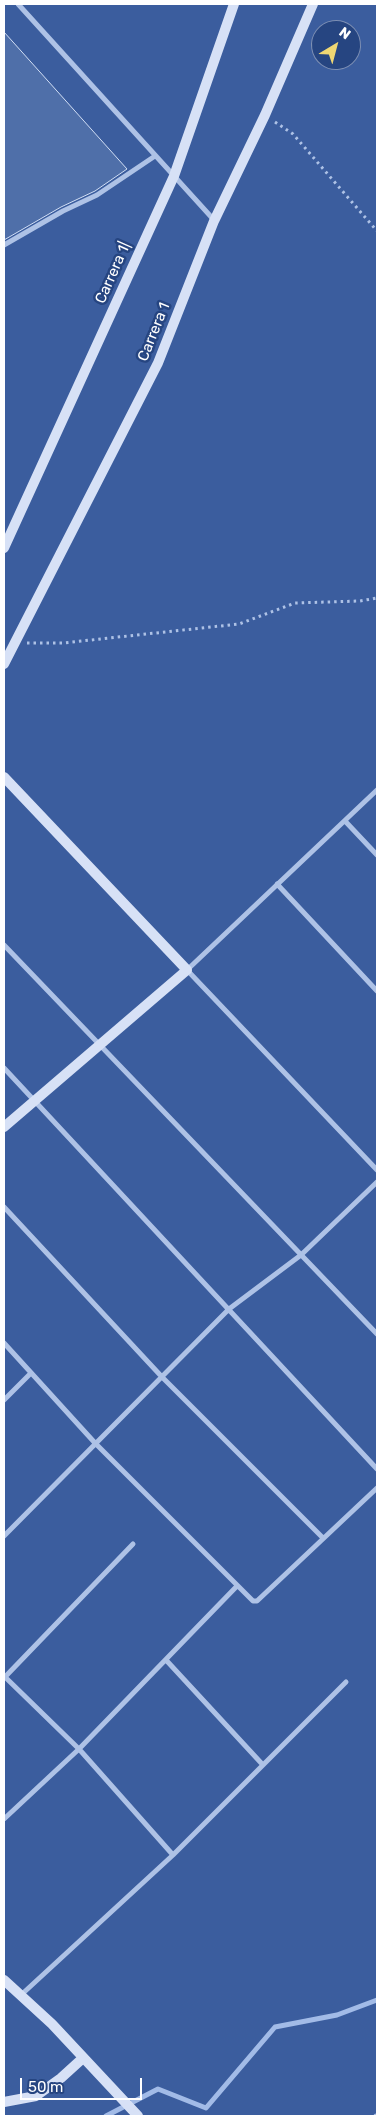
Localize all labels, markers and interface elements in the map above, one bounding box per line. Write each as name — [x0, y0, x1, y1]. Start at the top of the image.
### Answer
north arrow — [311, 20, 361, 70]
text: N — [336, 24, 354, 43]
street label: Carrera 1| — [91, 239, 135, 307]
street label: Carrera 1 — [134, 300, 174, 364]
scale bar — [22, 2068, 145, 2100]
text: 50 m — [28, 2078, 63, 2096]

